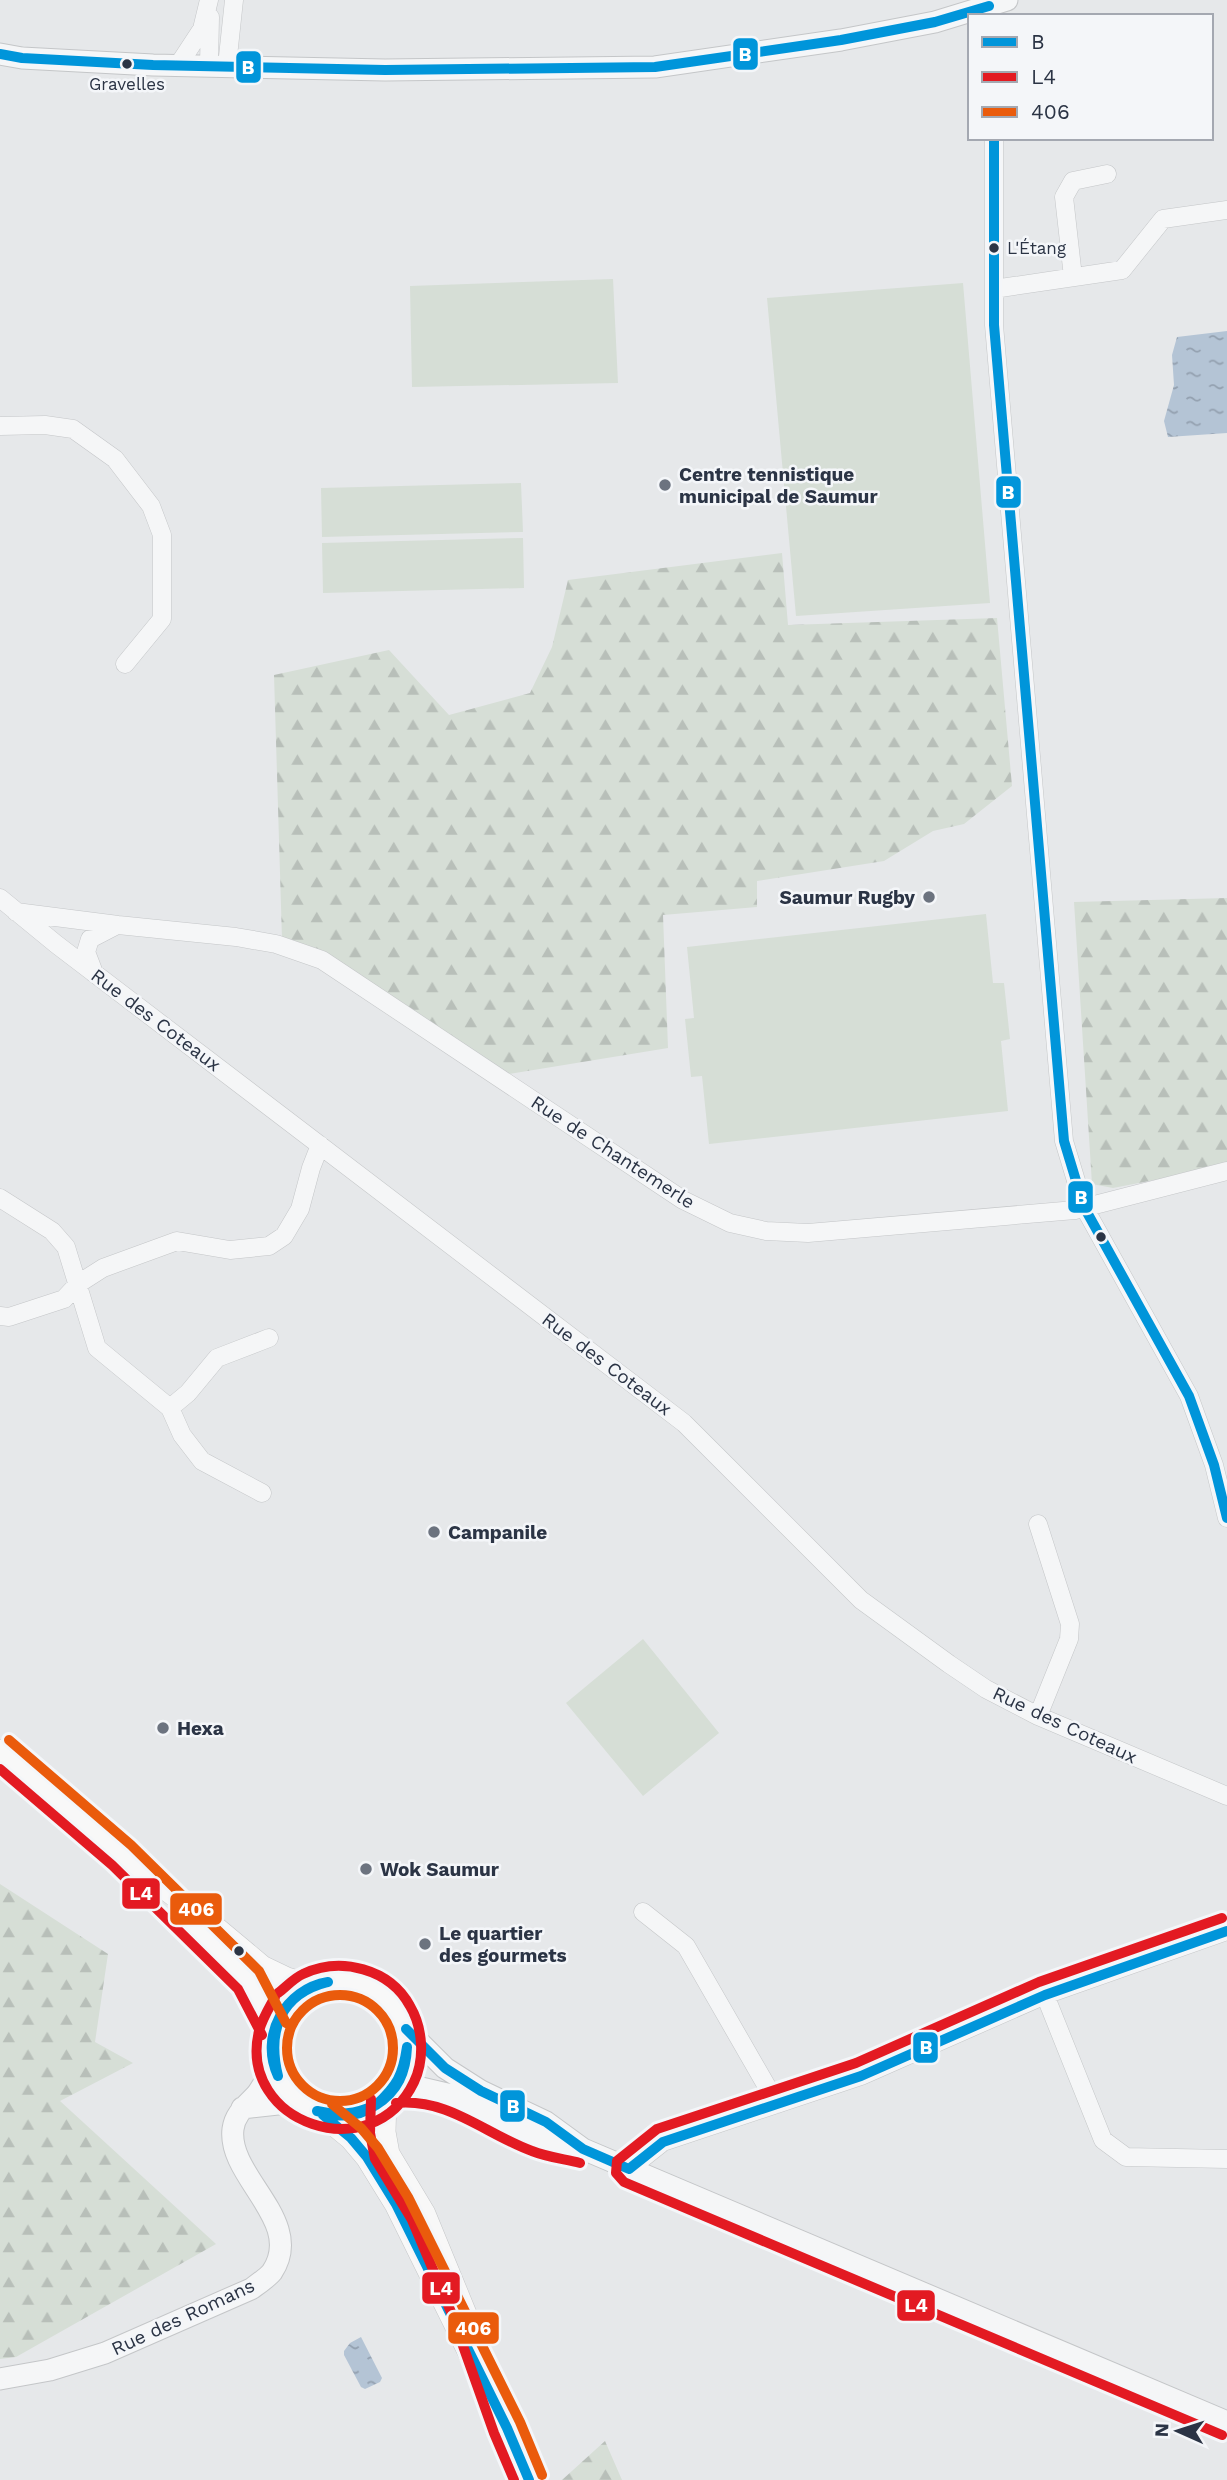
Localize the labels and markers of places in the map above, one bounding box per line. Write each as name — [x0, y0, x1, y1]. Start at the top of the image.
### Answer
marker: Gravelles — [120, 57, 134, 71]
place label: Gravelles — [89, 74, 165, 94]
place label: L'Étang — [1007, 238, 1067, 258]
marker: L'Étang — [987, 241, 1001, 255]
place label: Centre tennistique municipal de Saumur — [679, 463, 878, 508]
marker: Centre tennistique municipal de Saumur — [657, 477, 673, 493]
place label: Saumur Rugby — [780, 886, 915, 909]
marker: Saumur Rugby — [921, 889, 937, 905]
unlabelled marker — [1094, 1230, 1108, 1244]
place label: Campanile — [448, 1521, 547, 1544]
marker: Campanile — [426, 1524, 442, 1540]
place label: Hexa — [177, 1717, 224, 1740]
marker: Hexa — [155, 1720, 171, 1736]
place label: Wok Saumur — [380, 1858, 500, 1881]
marker: Wok Saumur — [358, 1861, 374, 1877]
place label: Le quartier des gourmets — [439, 1922, 567, 1967]
marker: Le quartier des gourmets — [417, 1936, 433, 1952]
unlabelled marker — [232, 1944, 246, 1958]

